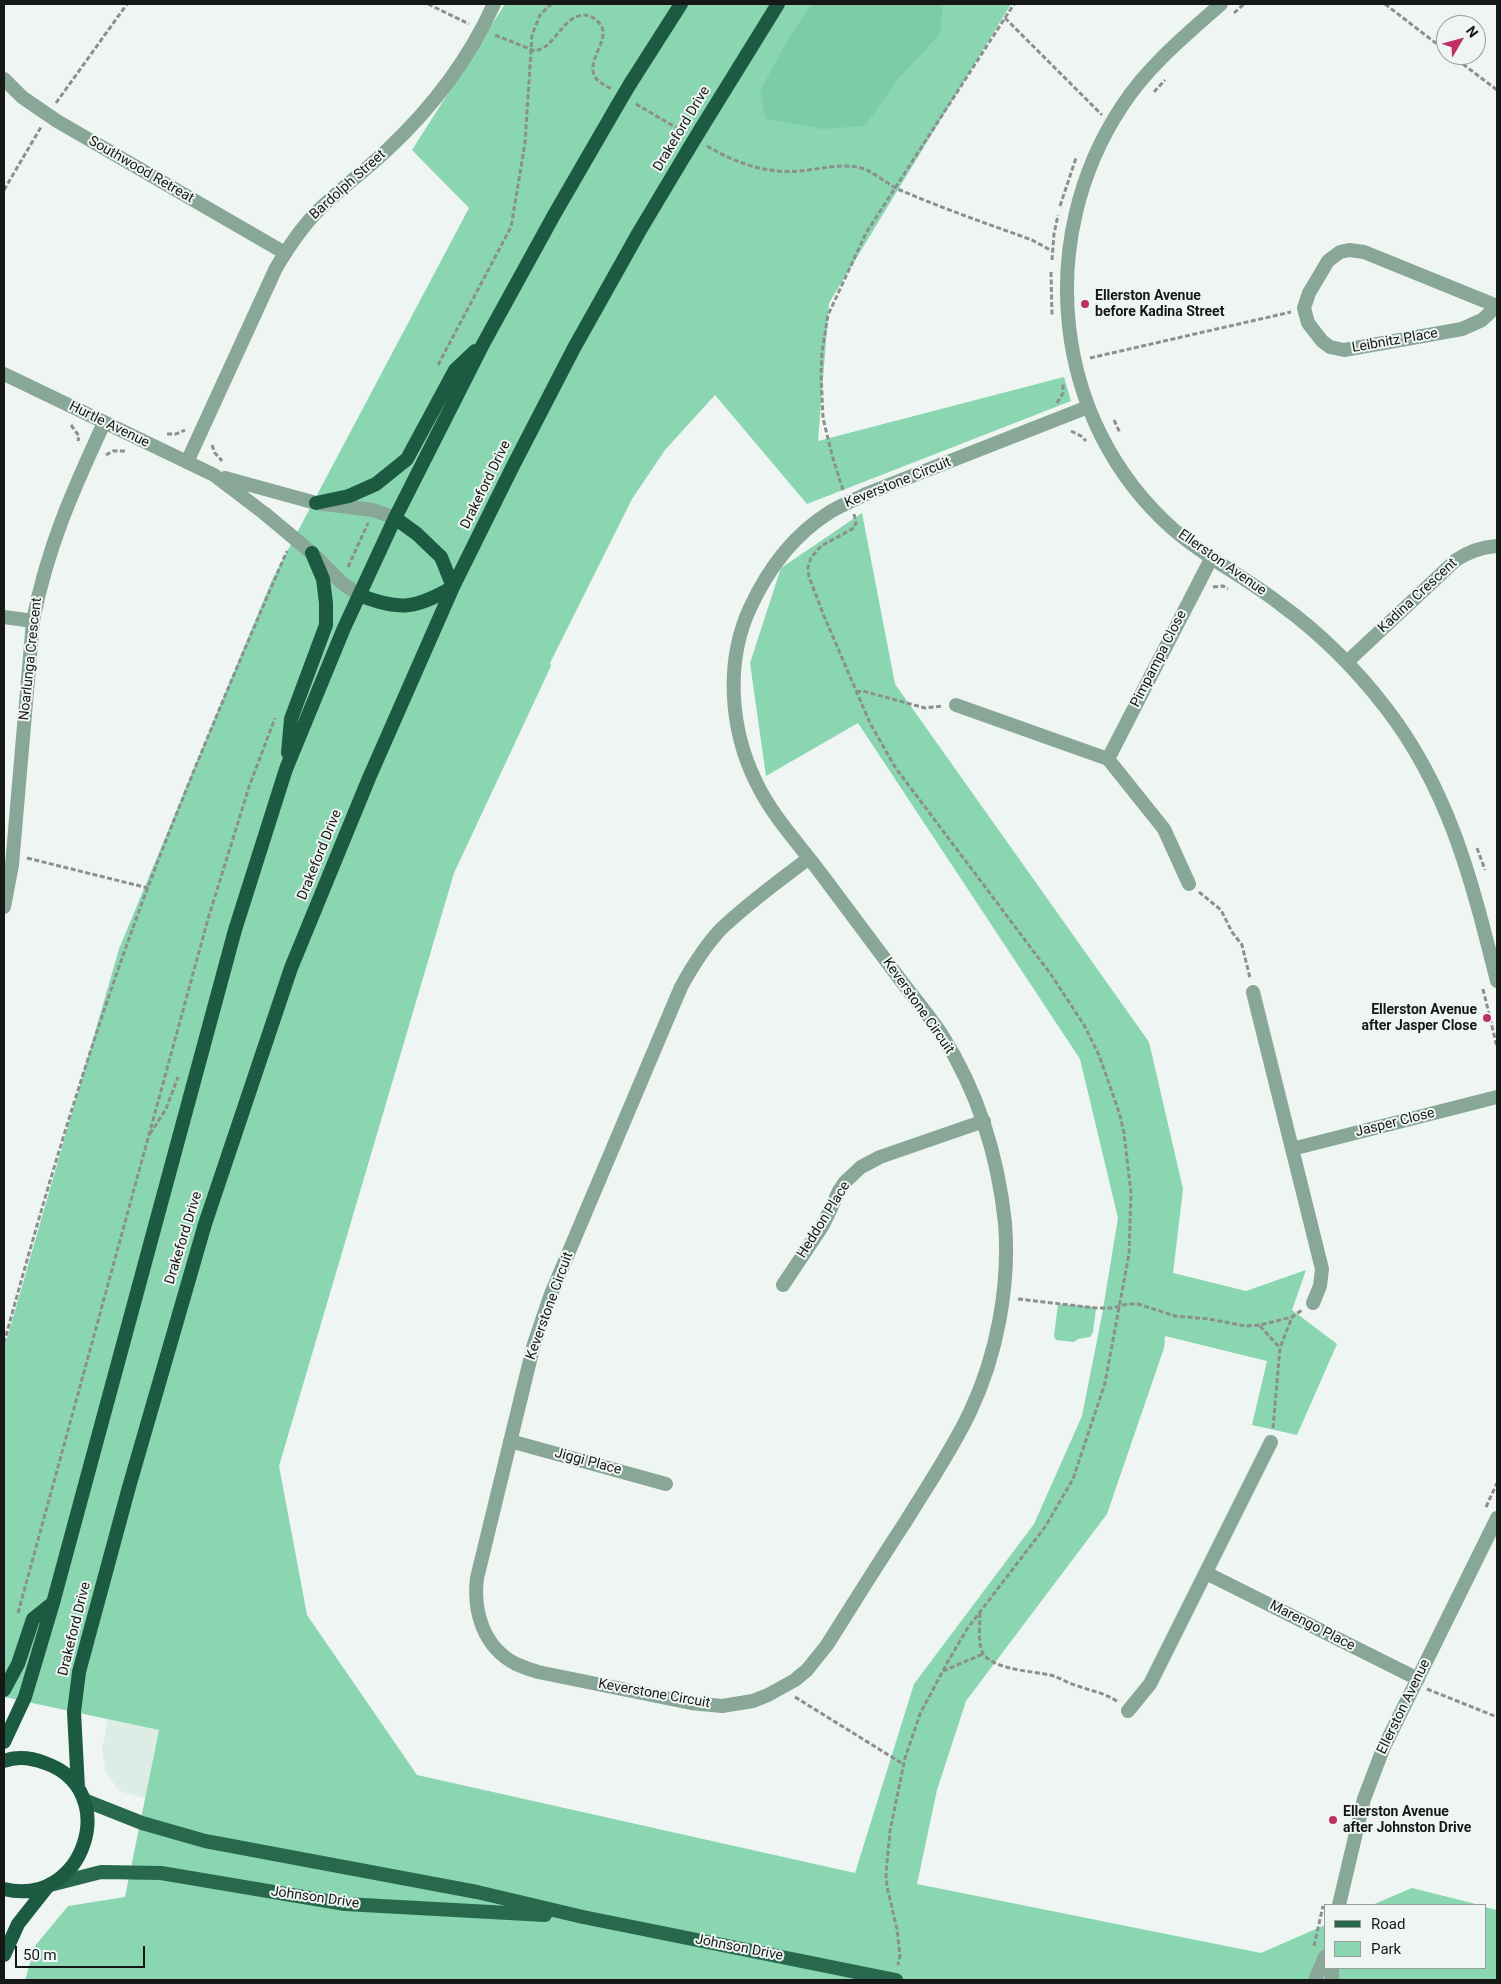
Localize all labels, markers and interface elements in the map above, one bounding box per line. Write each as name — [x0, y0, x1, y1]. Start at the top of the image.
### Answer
north arrow — [1436, 15, 1486, 65]
text: N — [1463, 23, 1482, 40]
street label: Drakeford Drive — [650, 84, 714, 174]
street label: Southwood Retreat — [85, 133, 197, 207]
street label: Bardolph Street — [307, 147, 389, 223]
place label: Ellerston Avenue before Kadina Street — [1095, 288, 1224, 321]
marker: Ellerston Avenue before Kadina Street — [1079, 298, 1091, 310]
street label: Leibnitz Place — [1351, 325, 1439, 357]
street label: Hurtle Avenue — [66, 398, 152, 452]
street label: Drakeford Drive — [457, 438, 515, 532]
street label: Keverstone Circuit — [842, 454, 954, 512]
street label: Ellerston Avenue — [1175, 526, 1269, 600]
street label: Kadina Crescent — [1375, 555, 1461, 637]
street label: Noarlunga Crescent — [16, 597, 46, 721]
street label: Pimpampa Close — [1127, 608, 1191, 710]
street label: Drakeford Drive — [294, 807, 346, 903]
street label: Keverstone Circuit — [879, 955, 957, 1057]
place label: Ellerston Avenue after Jasper Close — [1362, 1002, 1477, 1034]
marker: Ellerston Avenue after Jasper Close — [1481, 1012, 1493, 1024]
street label: Jasper Close — [1354, 1105, 1436, 1141]
street label: Heddon Place — [794, 1179, 854, 1261]
street label: Drakeford Drive — [162, 1190, 206, 1286]
street label: Keverstone Circuit — [523, 1250, 577, 1362]
street label: Jiggi Place — [553, 1445, 623, 1479]
street label: Drakeford Drive — [55, 1580, 95, 1678]
street label: Marengo Place — [1267, 1597, 1357, 1655]
street label: Ellerston Avenue — [1374, 1657, 1434, 1757]
street label: Keverstone Circuit — [597, 1676, 711, 1712]
place label: Ellerston Avenue after Johnston Drive — [1343, 1804, 1471, 1836]
marker: Ellerston Avenue after Johnston Drive — [1327, 1814, 1339, 1826]
street label: Johnson Drive — [270, 1883, 360, 1913]
legend — [1324, 1904, 1486, 1969]
text: Road — [1371, 1915, 1405, 1933]
street label: Johnson Drive — [694, 1931, 784, 1965]
scale bar — [18, 1936, 148, 1968]
text: Park — [1371, 1940, 1401, 1958]
text: 50 m — [23, 1946, 57, 1964]

